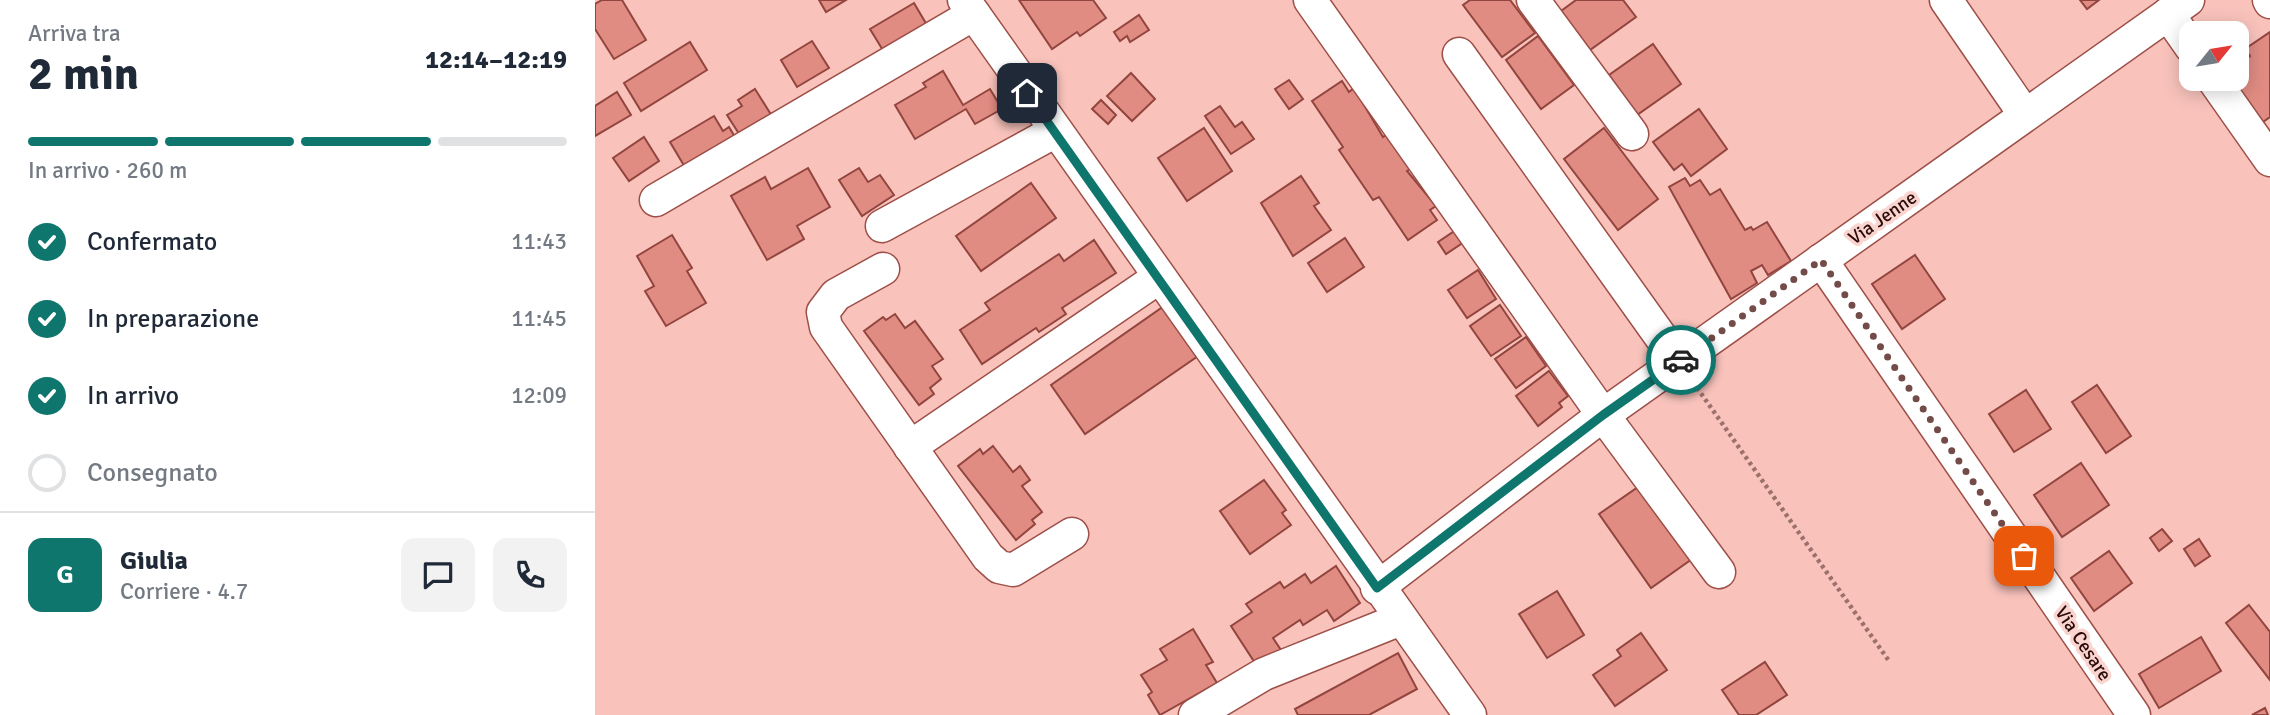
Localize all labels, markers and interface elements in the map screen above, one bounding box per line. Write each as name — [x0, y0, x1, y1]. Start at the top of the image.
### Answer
text: Arriva tra — [28, 19, 121, 48]
north arrow — [2179, 21, 2249, 91]
map controls — [2179, 21, 2249, 91]
text: 12:14–12:19 — [425, 44, 567, 76]
text: 2 min — [28, 46, 139, 102]
pin — [997, 63, 1057, 123]
icon: home — [1008, 74, 1046, 112]
text: In arrivo · 260 m — [28, 156, 187, 185]
street label: Via Jenne — [1844, 186, 1921, 250]
icon: check — [28, 223, 66, 261]
text: Confermato — [87, 226, 217, 258]
text: 11:43 — [511, 227, 567, 256]
icon: check — [28, 300, 66, 338]
text: In preparazione — [87, 303, 259, 335]
text: 11:45 — [511, 304, 567, 333]
courier — [1646, 325, 1716, 395]
icon: car — [1662, 341, 1700, 379]
icon: check — [28, 377, 66, 415]
text: In arrivo — [87, 380, 179, 412]
text: 12:09 — [511, 381, 567, 410]
text: Consegnato — [87, 457, 218, 489]
pin — [1994, 526, 2054, 586]
icon: bag — [2005, 537, 2043, 575]
button: chat — [401, 538, 475, 612]
button: phone — [493, 538, 567, 612]
text: Giulia — [120, 545, 188, 577]
text: G — [56, 559, 74, 591]
text: Corriere · 4.7 — [120, 577, 248, 606]
street label: Via Cesare — [2050, 602, 2117, 685]

